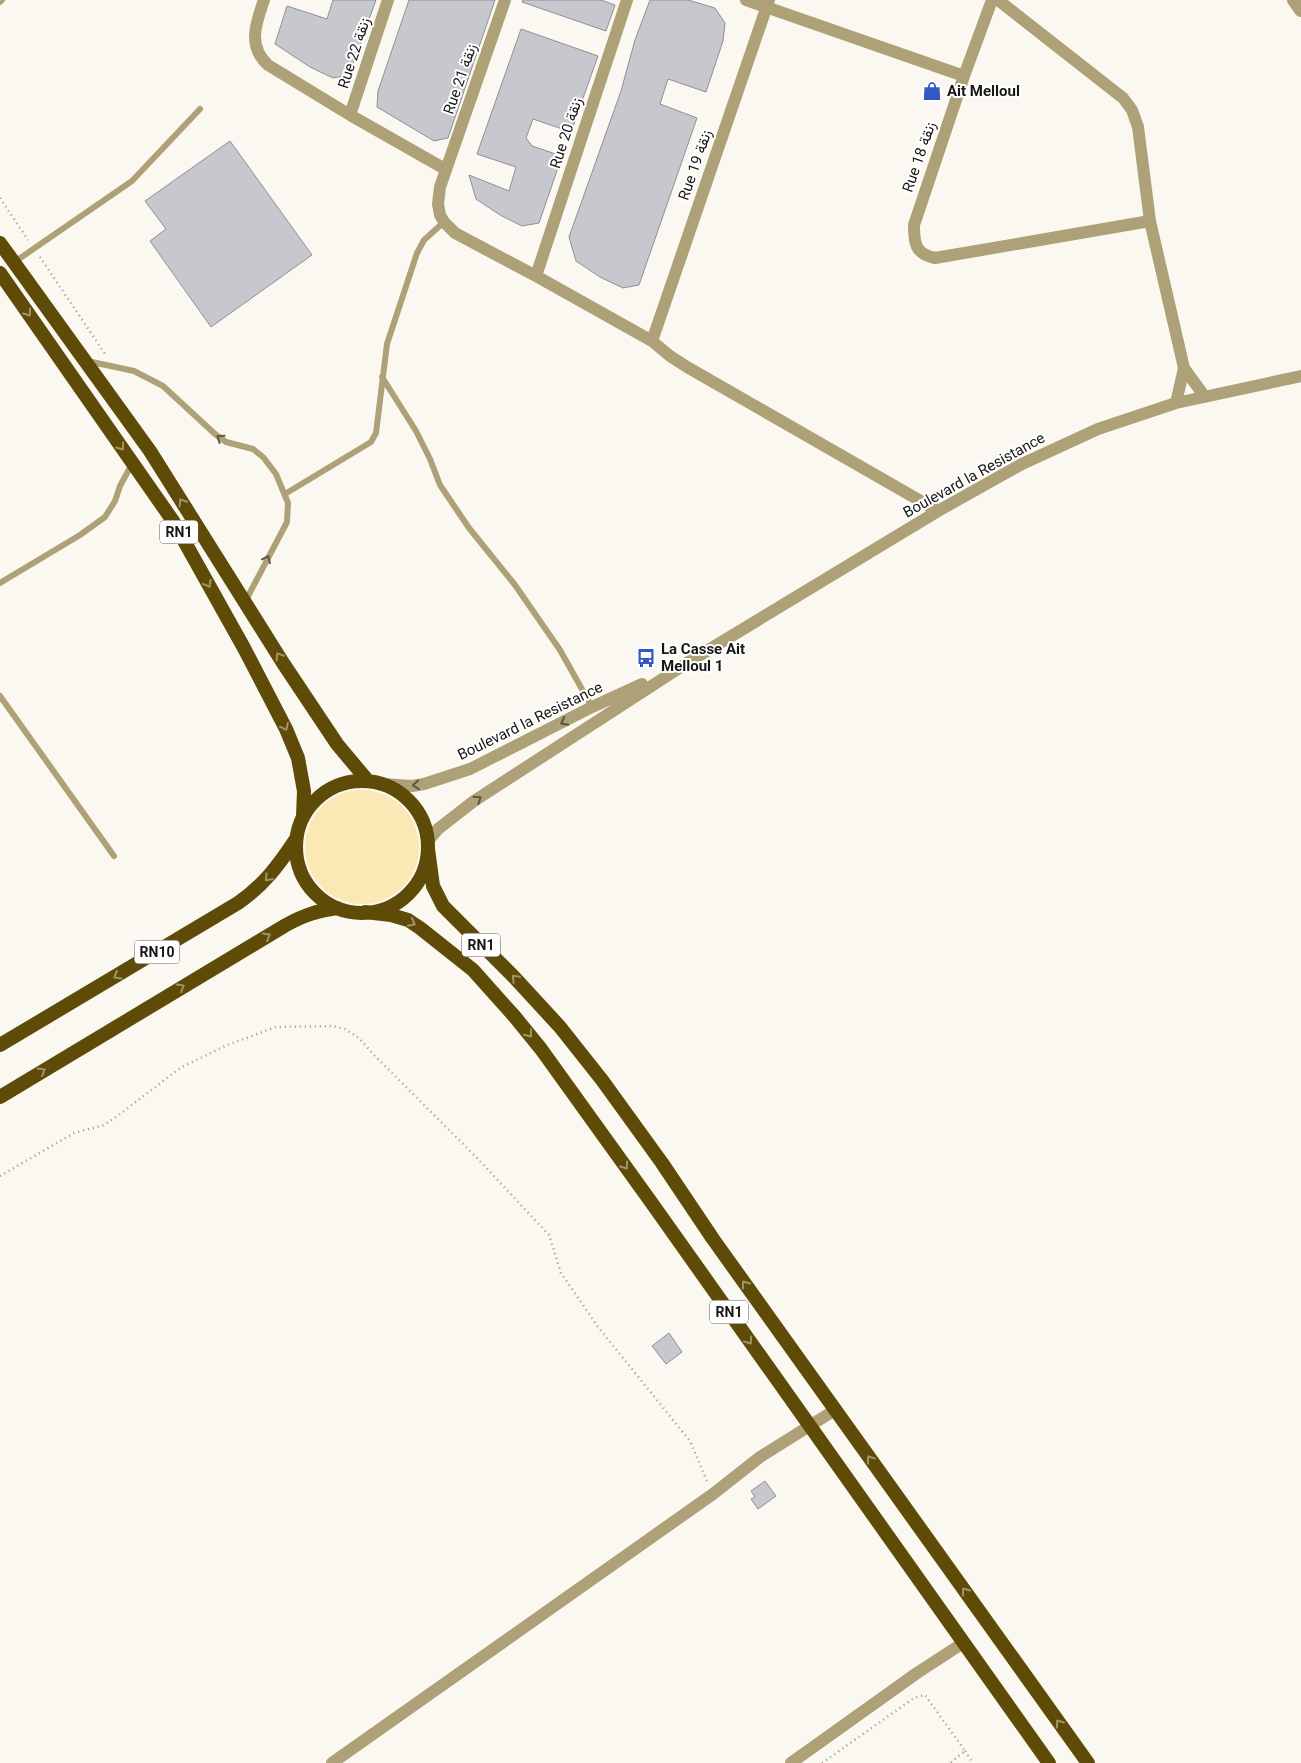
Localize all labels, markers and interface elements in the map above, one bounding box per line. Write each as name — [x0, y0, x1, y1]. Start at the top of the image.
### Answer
street label: Rue 22 زنقة — [334, 15, 374, 91]
street label: Rue 21 زنقة — [440, 41, 480, 117]
shop icon: Ait Melloul — [921, 80, 943, 102]
place label: Ait Melloul — [947, 82, 1020, 100]
street label: Rue 20 زنقة — [546, 95, 586, 171]
street label: Rue 18 زنقة — [899, 119, 939, 195]
street label: Rue 19 زنقة — [675, 127, 715, 203]
one-way arrow — [22, 307, 31, 317]
street label: Boulevard la Resistance — [900, 429, 1048, 521]
one-way arrow — [216, 434, 225, 444]
one-way arrow — [115, 441, 124, 450]
one-way arrow — [179, 498, 188, 508]
road number: RN1 — [160, 520, 198, 544]
one-way arrow — [261, 555, 272, 564]
one-way arrow — [201, 578, 211, 587]
place label: La Casse Ait Melloul 1 — [661, 640, 745, 675]
bus stop icon: La Casse Ait Melloul 1 — [635, 647, 657, 669]
one-way arrow — [276, 653, 286, 662]
street label: Boulevard la Resistance — [455, 678, 605, 764]
one-way arrow — [560, 715, 569, 726]
one-way arrow — [278, 722, 289, 731]
one-way arrow — [411, 779, 419, 790]
one-way arrow — [472, 796, 482, 805]
one-way arrow — [265, 873, 274, 882]
one-way arrow — [407, 917, 416, 927]
one-way arrow — [262, 932, 271, 942]
road number: RN1 — [462, 934, 500, 956]
road number: RN10 — [134, 940, 180, 964]
one-way arrow — [114, 969, 123, 979]
one-way arrow — [512, 975, 521, 984]
one-way arrow — [175, 984, 184, 994]
one-way arrow — [524, 1029, 533, 1038]
one-way arrow — [36, 1068, 45, 1078]
one-way arrow — [619, 1160, 628, 1170]
one-way arrow — [742, 1280, 751, 1290]
road number: RN1 — [710, 1300, 748, 1324]
one-way arrow — [743, 1335, 752, 1345]
one-way arrow — [867, 1455, 876, 1465]
one-way arrow — [962, 1588, 970, 1597]
one-way arrow — [1056, 1720, 1065, 1729]

